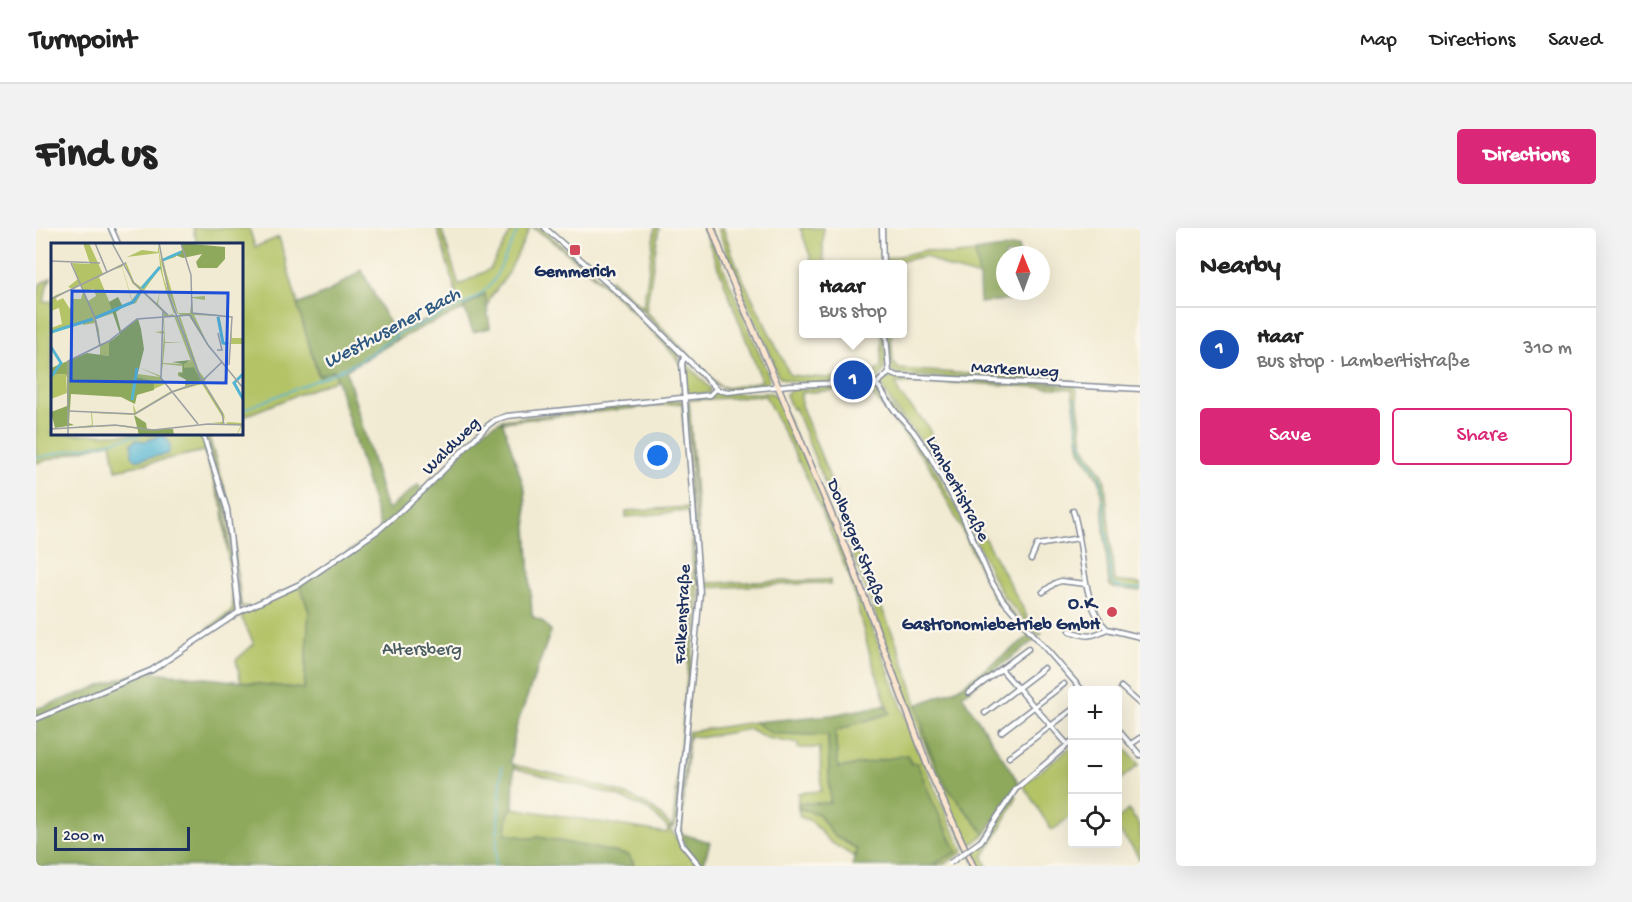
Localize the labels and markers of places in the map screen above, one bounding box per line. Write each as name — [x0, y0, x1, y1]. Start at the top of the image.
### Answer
marker: Gemmerich — [568, 243, 582, 257]
place label: Gemmerich — [534, 262, 616, 283]
pin: 1 — [834, 358, 872, 402]
place label: O.K. Gastronomiebetrieb GmbH — [902, 594, 1101, 636]
marker: O.K. Gastronomiebetrieb GmbH — [1105, 605, 1119, 619]

